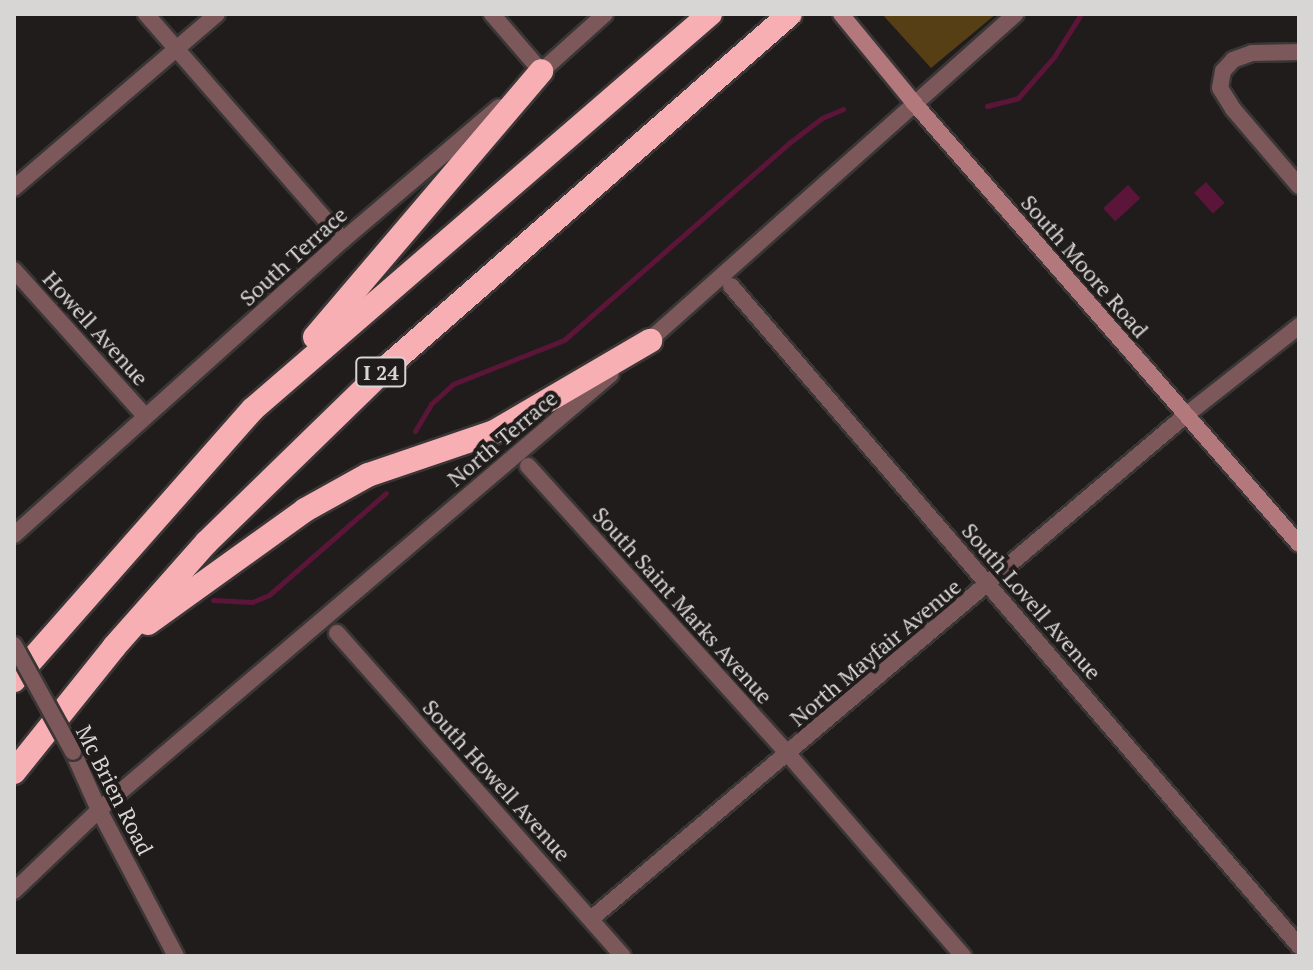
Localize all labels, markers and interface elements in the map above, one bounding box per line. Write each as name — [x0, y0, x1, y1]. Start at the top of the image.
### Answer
street label: South Moore Road — [1016, 189, 1154, 343]
street label: South Terrace — [234, 201, 352, 311]
street label: Howell Avenue — [38, 265, 154, 391]
road number: I 24 — [355, 356, 407, 388]
street label: North Terrace — [442, 384, 562, 492]
street label: South Saint Marks Avenue — [588, 501, 778, 709]
street label: South Lovell Avenue — [957, 517, 1107, 685]
street label: North Mayfair Avenue — [784, 573, 966, 731]
street label: South Howell Avenue — [417, 694, 577, 866]
street label: Mc Brien Road — [71, 721, 159, 859]

